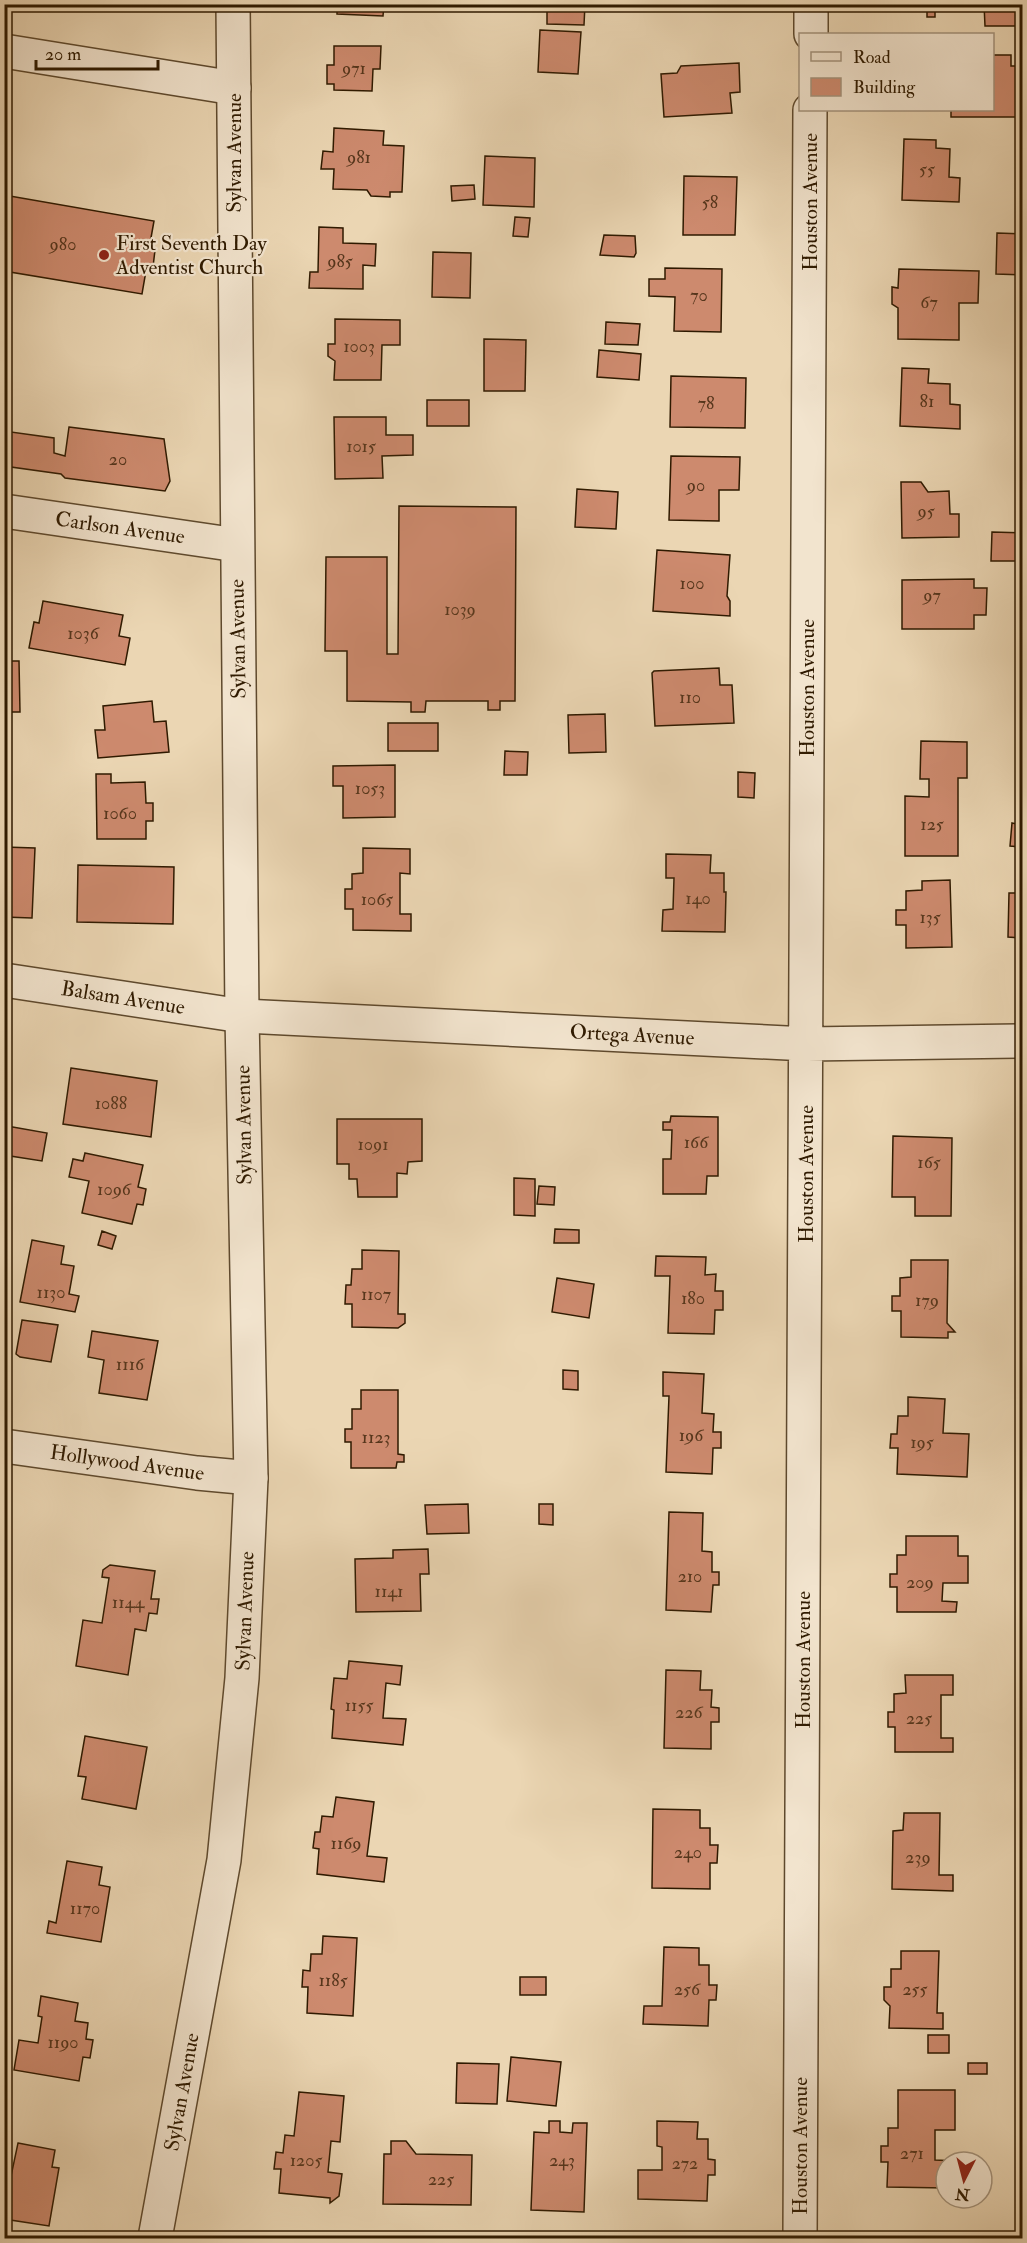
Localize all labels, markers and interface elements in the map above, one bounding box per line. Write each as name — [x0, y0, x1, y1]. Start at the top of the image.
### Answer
scale bar — [36, 33, 158, 71]
legend — [799, 33, 994, 111]
text: 20 m — [45, 43, 81, 66]
text: Road — [853, 46, 891, 69]
house number: 971 — [340, 57, 366, 80]
text: Building — [853, 76, 916, 99]
street label: Sylvan Avenue — [221, 93, 248, 213]
street label: Houston Avenue — [797, 133, 824, 271]
house number: 981 — [345, 146, 371, 169]
house number: 55 — [919, 158, 935, 181]
house number: 58 — [702, 191, 718, 214]
place label: First Seventh Day Adventist Church — [115, 230, 267, 281]
house number: 980 — [48, 233, 76, 256]
marker: First Seventh Day Adventist Church — [97, 248, 111, 262]
house number: 985 — [325, 250, 353, 273]
house number: 70 — [690, 284, 708, 307]
house number: 67 — [920, 291, 938, 314]
house number: 1003 — [343, 335, 375, 358]
house number: 81 — [920, 390, 934, 413]
house number: 78 — [698, 392, 714, 415]
house number: 1015 — [346, 435, 376, 458]
house number: 20 — [109, 448, 127, 471]
house number: 90 — [685, 474, 705, 497]
house number: 95 — [915, 500, 935, 523]
street label: Carlson Avenue — [54, 506, 187, 550]
house number: 100 — [680, 572, 704, 595]
street label: Sylvan Avenue — [223, 579, 253, 699]
house number: 97 — [921, 584, 941, 607]
house number: 1039 — [444, 598, 476, 621]
street label: Houston Avenue — [794, 619, 821, 757]
house number: 1036 — [67, 622, 100, 645]
house number: 110 — [679, 686, 701, 709]
house number: 1053 — [355, 777, 385, 800]
house number: 1060 — [103, 802, 137, 825]
house number: 125 — [920, 813, 944, 836]
house number: 140 — [685, 887, 711, 910]
house number: 1065 — [361, 888, 393, 911]
house number: 135 — [919, 906, 941, 929]
street label: Balsam Avenue — [59, 975, 187, 1021]
street label: Ortega Avenue — [569, 1018, 695, 1052]
street label: Sylvan Avenue — [229, 1065, 259, 1185]
house number: 1088 — [95, 1092, 127, 1115]
street label: Houston Avenue — [793, 1105, 820, 1243]
house number: 166 — [684, 1131, 709, 1154]
house number: 1091 — [357, 1133, 389, 1156]
house number: 165 — [917, 1151, 941, 1174]
house number: 1096 — [97, 1178, 132, 1201]
house number: 1130 — [37, 1281, 66, 1304]
house number: 1107 — [361, 1283, 391, 1306]
house number: 180 — [681, 1287, 705, 1310]
house number: 179 — [915, 1289, 939, 1312]
house number: 1116 — [116, 1353, 145, 1376]
house number: 196 — [679, 1424, 704, 1447]
house number: 1123 — [362, 1426, 390, 1449]
house number: 195 — [910, 1431, 934, 1454]
street label: Hollywood Avenue — [48, 1439, 206, 1487]
street label: Sylvan Avenue — [229, 1551, 261, 1671]
house number: 210 — [678, 1565, 702, 1588]
house number: 209 — [906, 1571, 934, 1594]
house number: 1141 — [375, 1580, 403, 1603]
house number: 1144 — [112, 1591, 145, 1614]
street label: Houston Avenue — [790, 1591, 817, 1729]
house number: 1155 — [345, 1694, 373, 1717]
house number: 226 — [675, 1701, 704, 1724]
house number: 225 — [906, 1707, 932, 1730]
house number: 1169 — [330, 1832, 362, 1855]
house number: 240 — [674, 1841, 702, 1864]
house number: 239 — [905, 1846, 931, 1869]
house number: 1170 — [70, 1897, 100, 1920]
house number: 1185 — [318, 1969, 348, 1992]
house number: 256 — [674, 1978, 701, 2001]
house number: 255 — [903, 1978, 928, 2001]
house number: 1190 — [47, 2031, 79, 2054]
street label: Sylvan Avenue — [158, 2031, 206, 2153]
street label: Houston Avenue — [787, 2077, 814, 2215]
house number: 271 — [900, 2142, 924, 2165]
house number: 1205 — [290, 2149, 322, 2172]
house number: 243 — [549, 2149, 575, 2172]
north arrow — [934, 2150, 994, 2210]
house number: 272 — [672, 2152, 698, 2175]
house number: 225 — [428, 2168, 454, 2191]
text: N — [954, 2183, 972, 2205]

